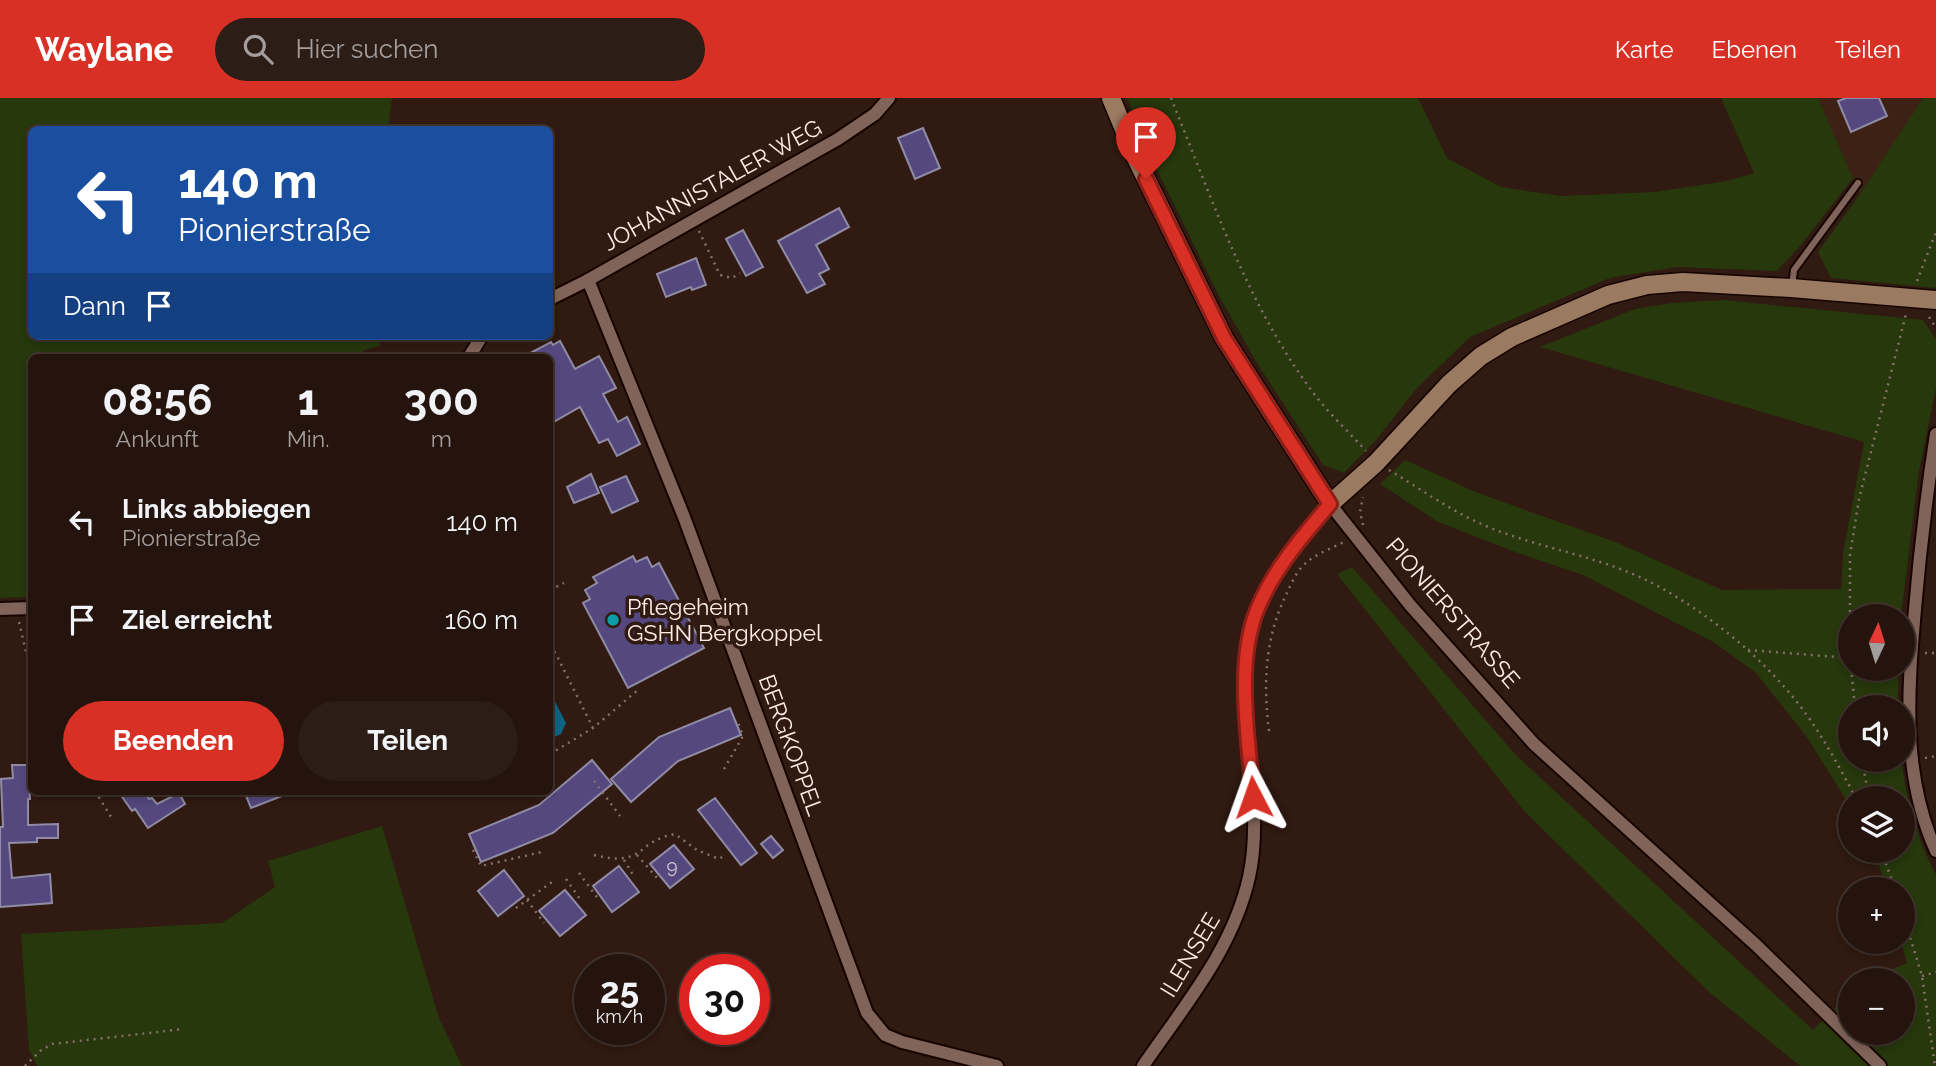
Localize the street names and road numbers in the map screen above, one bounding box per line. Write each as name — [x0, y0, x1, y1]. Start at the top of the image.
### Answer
street label: JOHANNISTALER WEG — [598, 113, 826, 256]
street label: PIONIERSTRASSE — [1381, 532, 1526, 693]
street label: BERGKOPPEL — [753, 671, 830, 820]
street label: ILENSEE — [1154, 908, 1225, 1001]

